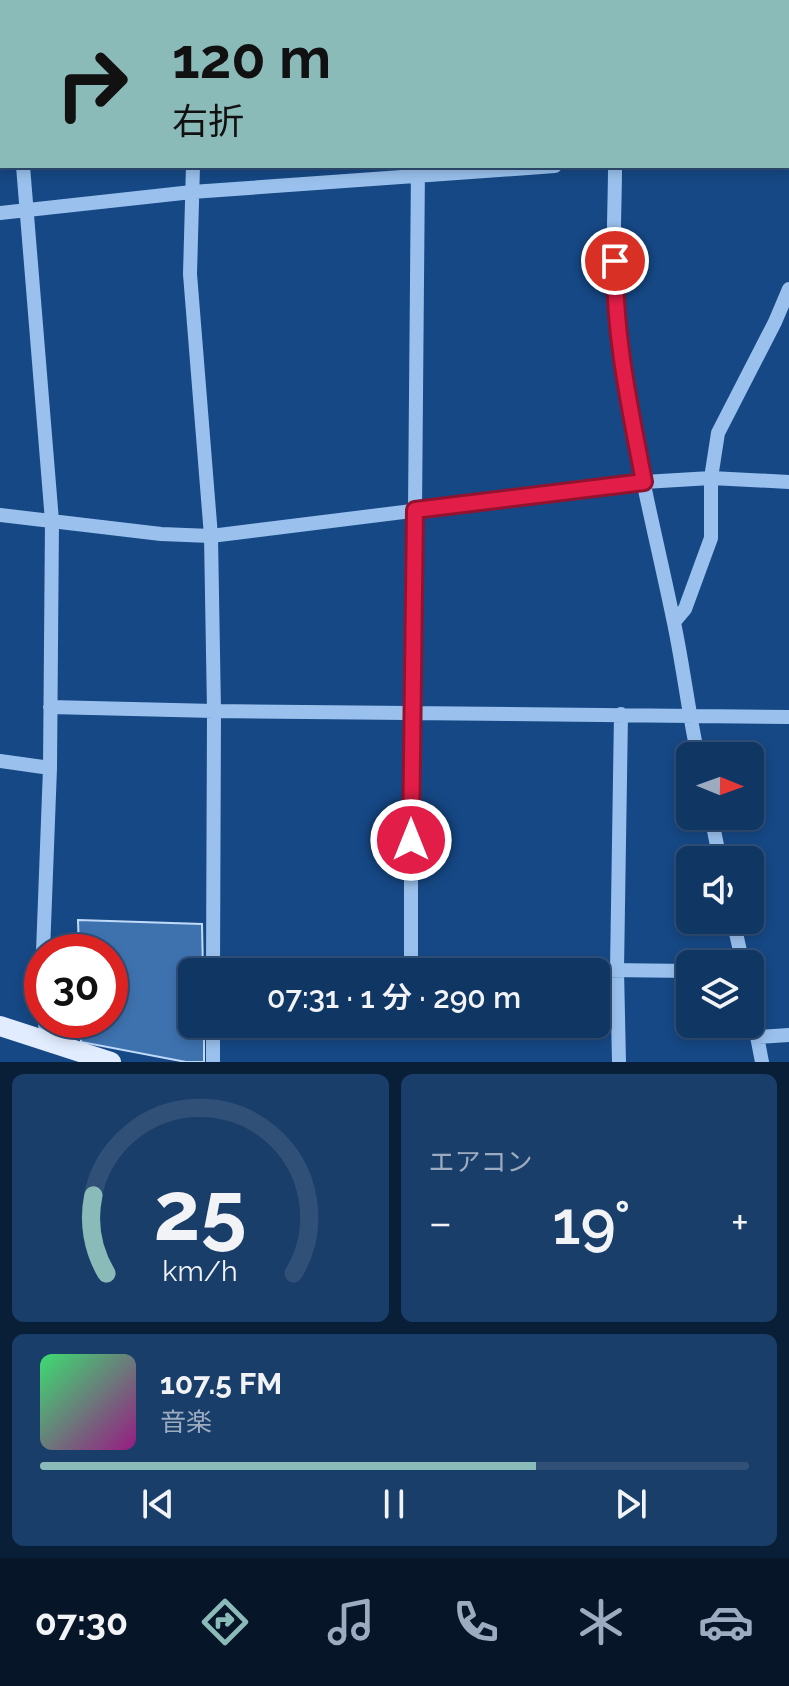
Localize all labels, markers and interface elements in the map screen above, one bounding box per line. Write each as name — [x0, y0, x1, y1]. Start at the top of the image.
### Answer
text: 120 m — [172, 25, 331, 91]
icon: right — [40, 32, 144, 136]
text: 右折 — [172, 100, 244, 142]
pin — [581, 227, 649, 295]
icon: arrive — [593, 239, 637, 283]
north arrow — [676, 742, 764, 830]
map controls — [676, 742, 764, 1038]
position arrow — [369, 798, 453, 882]
button: sound — [676, 846, 764, 934]
speed limit sign: 30 — [24, 934, 128, 1038]
button: layers — [676, 950, 764, 1038]
text: 07:31 · 1 分 · 290 m — [267, 980, 521, 1015]
text: エアコン — [429, 1147, 533, 1177]
text: 25 — [154, 1162, 247, 1259]
text: 19° — [552, 1188, 631, 1258]
text: − — [429, 1197, 452, 1248]
text: + — [731, 1197, 749, 1248]
text: km/h — [163, 1254, 238, 1288]
text: 107.5 FM — [160, 1366, 282, 1401]
text: 音楽 — [160, 1407, 212, 1437]
icon: previous — [136, 1482, 180, 1526]
icon: pause — [372, 1482, 416, 1526]
icon: next — [609, 1482, 653, 1526]
icon: directions — [197, 1594, 253, 1650]
icon: music — [323, 1594, 379, 1650]
icon: phone — [448, 1594, 504, 1650]
icon: climate — [573, 1594, 629, 1650]
icon: car — [698, 1594, 754, 1650]
text: 07:30 — [35, 1601, 128, 1643]

